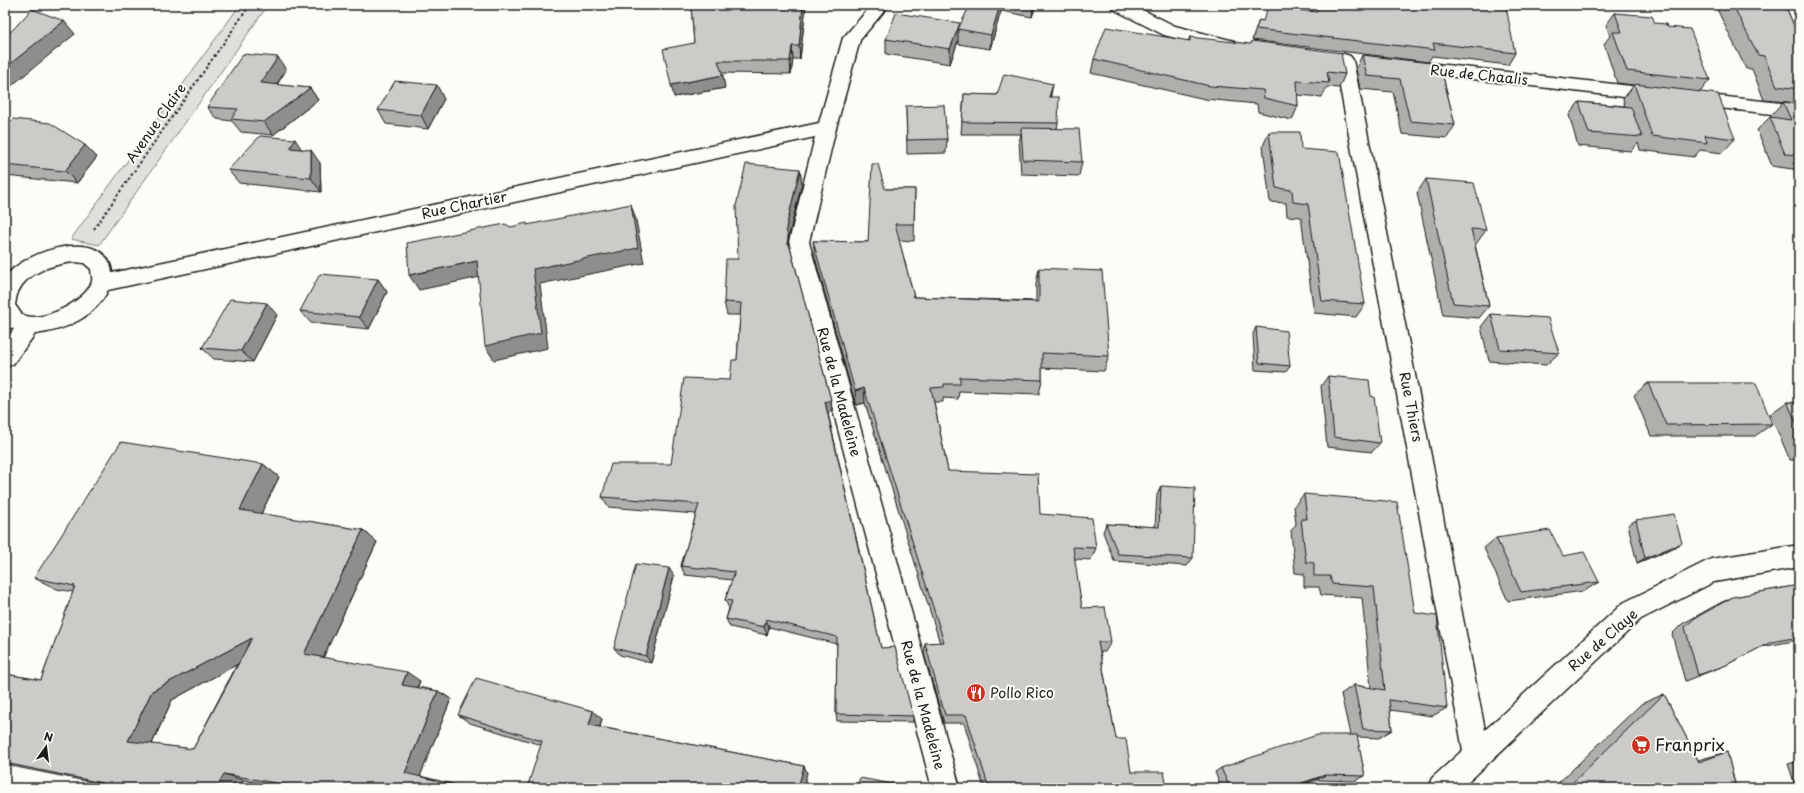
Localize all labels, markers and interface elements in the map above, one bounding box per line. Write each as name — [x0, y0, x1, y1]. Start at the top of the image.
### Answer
street label: Rue de Chaalis — [1429, 59, 1529, 90]
street label: Avenue Claire — [120, 79, 191, 167]
street label: Rue Chartier — [419, 185, 509, 224]
street label: Rue de la Madeleine — [812, 325, 867, 459]
street label: Rue Thiers — [1394, 370, 1429, 444]
street label: Rue de Claye — [1563, 603, 1642, 676]
street label: Rue de la Madeleine — [896, 638, 951, 772]
restaurant icon: Pollo Rico — [965, 682, 987, 704]
place label: Pollo Rico — [990, 682, 1054, 703]
north arrow — [26, 727, 66, 767]
text: N — [42, 728, 55, 746]
place label: Franprix — [1655, 731, 1725, 757]
supermarket icon: Franprix — [1630, 734, 1652, 756]

